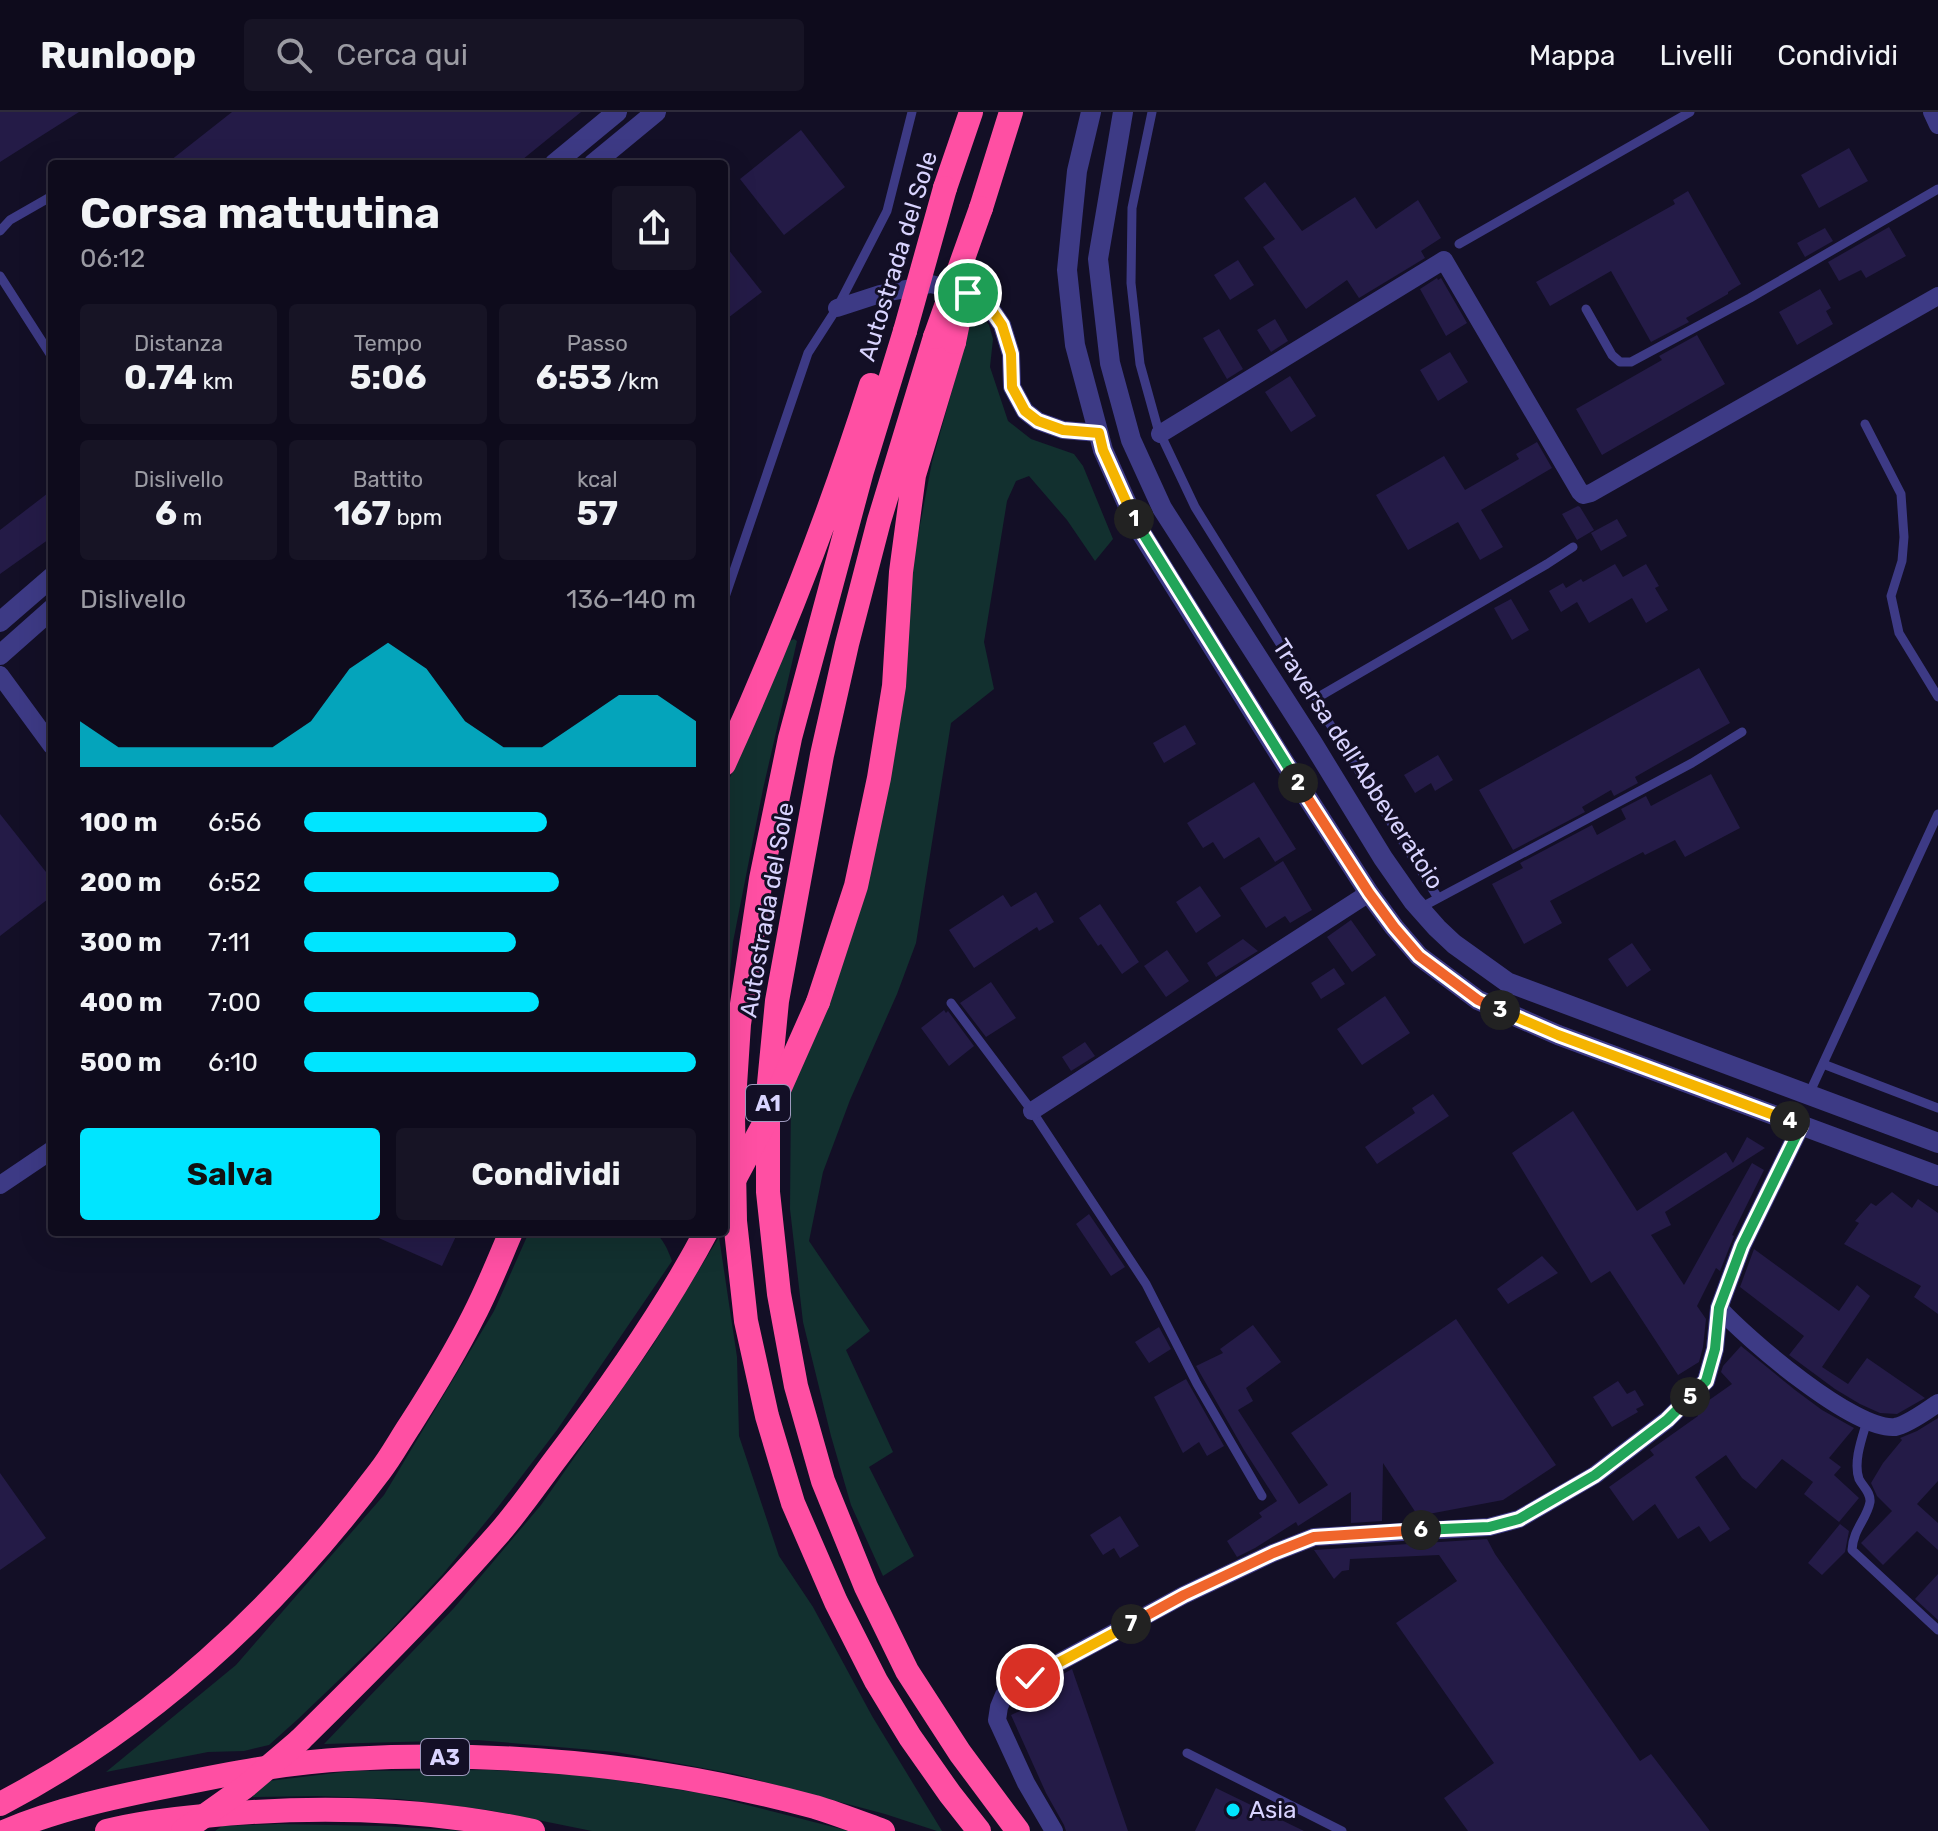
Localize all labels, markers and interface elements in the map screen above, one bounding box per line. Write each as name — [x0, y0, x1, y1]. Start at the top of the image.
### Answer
search box — [244, 19, 804, 91]
text: Runloop — [40, 32, 196, 78]
icon: search — [272, 33, 316, 77]
text: Cerca qui — [336, 37, 468, 73]
text: Mappa — [1529, 39, 1616, 72]
text: Livelli — [1660, 39, 1733, 72]
text: Condividi — [1777, 39, 1898, 72]
street label: Autostrada del Sole — [853, 148, 943, 364]
button: share — [612, 186, 696, 270]
text: Corsa mattutina — [80, 187, 440, 239]
text: 06:12 — [80, 243, 145, 274]
pin — [934, 259, 1002, 327]
icon: arrive — [946, 271, 990, 315]
text: Distanza — [134, 330, 223, 357]
text: Tempo — [354, 330, 422, 357]
text: Passo — [567, 330, 628, 357]
text: 0.74 — [124, 357, 197, 398]
text: 5:06 — [349, 357, 427, 398]
text: 6:53 — [536, 357, 612, 398]
text: km — [197, 368, 233, 395]
text: /km — [612, 368, 659, 395]
text: Dislivello — [134, 466, 224, 493]
text: Battito — [353, 466, 423, 493]
text: kcal — [577, 466, 618, 493]
text: 6 — [155, 493, 177, 534]
text: 167 — [334, 493, 391, 534]
text: 57 — [577, 493, 618, 534]
pin: 1 — [1114, 499, 1154, 539]
text: m — [177, 504, 202, 531]
text: bpm — [391, 504, 442, 531]
text: 1 — [1129, 505, 1139, 532]
text: Dislivello — [80, 584, 186, 615]
text: 136–140 m — [566, 584, 696, 615]
street label: Traversa dell'Abbeveratoio — [1267, 634, 1449, 894]
pin: 2 — [1278, 763, 1318, 803]
text: 2 — [1291, 769, 1305, 796]
street label: Autostrada del Sole — [734, 800, 800, 1020]
text: 100 m — [80, 807, 158, 838]
text: 6:56 — [208, 807, 261, 838]
text: 200 m — [80, 867, 162, 898]
text: 6:52 — [208, 867, 261, 898]
text: 300 m — [80, 927, 162, 958]
text: 7:11 — [208, 927, 250, 958]
text: 400 m — [80, 987, 162, 1018]
text: 7:00 — [208, 987, 261, 1018]
pin: 3 — [1480, 990, 1520, 1030]
text: 3 — [1493, 996, 1507, 1023]
text: 500 m — [80, 1047, 162, 1078]
text: 6:10 — [208, 1047, 258, 1078]
road number: A1 — [746, 1085, 790, 1121]
pin: 4 — [1770, 1101, 1810, 1141]
text: 4 — [1782, 1107, 1798, 1134]
button: Salva — [80, 1128, 380, 1220]
button: Condividi — [396, 1128, 696, 1220]
pin: 5 — [1670, 1377, 1710, 1417]
text: 5 — [1683, 1383, 1697, 1410]
pin: 6 — [1401, 1510, 1441, 1550]
text: 6 — [1414, 1516, 1428, 1543]
pin: 7 — [1111, 1604, 1151, 1644]
text: 7 — [1125, 1610, 1137, 1637]
pin — [996, 1644, 1064, 1712]
icon: check — [1008, 1656, 1052, 1700]
road number: A3 — [421, 1739, 469, 1775]
place label: Asia — [1249, 1796, 1296, 1824]
marker: Asia — [1224, 1801, 1242, 1819]

